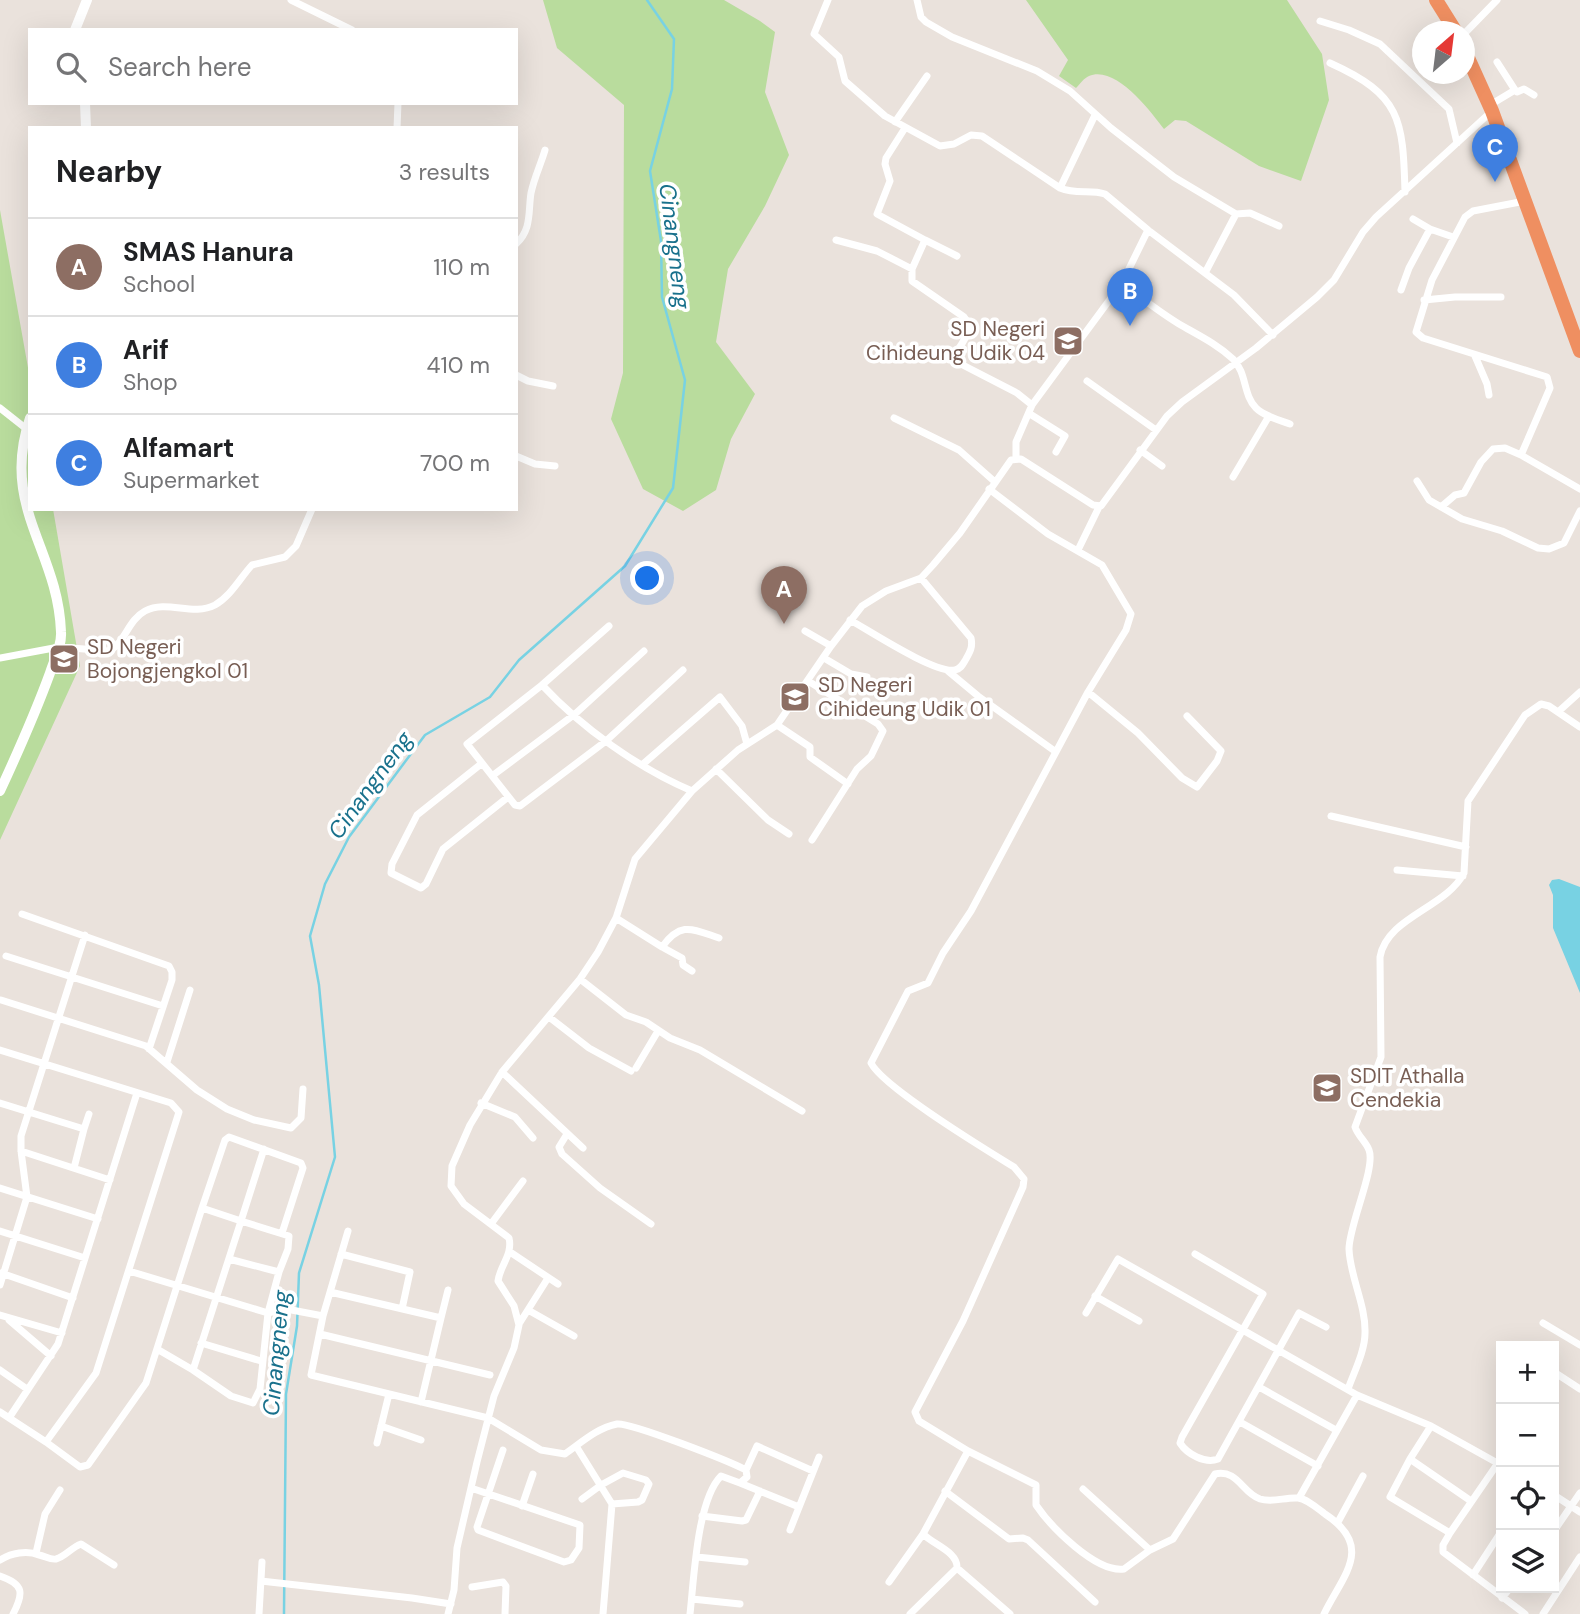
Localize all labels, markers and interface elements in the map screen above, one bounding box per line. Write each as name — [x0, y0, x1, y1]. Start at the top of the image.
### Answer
north arrow — [1412, 21, 1475, 84]
search box — [28, 28, 518, 105]
icon: search — [52, 48, 90, 86]
text: Search here — [108, 50, 251, 84]
pin: C — [1472, 124, 1518, 182]
text: Nearby — [56, 152, 162, 191]
text: 3 results — [399, 157, 490, 187]
water label: Cinangneng — [652, 182, 698, 312]
text: SMAS Hanura — [123, 235, 294, 269]
text: A — [71, 252, 87, 282]
text: 110 m — [433, 252, 490, 282]
pin: B — [1107, 268, 1153, 326]
text: School — [123, 269, 195, 299]
place label: SD Negeri Cihideung Udik 04 — [866, 315, 1045, 367]
school or university icon: SD Negeri Cihideung Udik 04 — [1051, 324, 1085, 358]
text: Arif — [123, 333, 169, 367]
text: B — [72, 350, 86, 380]
text: 410 m — [427, 350, 490, 380]
text: Shop — [123, 367, 178, 397]
text: Alfamart — [123, 431, 234, 465]
text: C — [71, 448, 87, 478]
text: 700 m — [420, 448, 490, 478]
text: Supermarket — [123, 465, 259, 495]
your location — [630, 561, 664, 595]
pin: A — [761, 566, 807, 624]
place label: SD Negeri Bojongjengkol 01 — [87, 633, 248, 685]
school or university icon: SD Negeri Bojongjengkol 01 — [47, 642, 81, 676]
place label: SD Negeri Cihideung Udik 01 — [818, 671, 991, 723]
school or university icon: SD Negeri Cihideung Udik 01 — [778, 680, 812, 714]
water label: Cinangneng — [321, 724, 420, 845]
place label: SDIT Athalla Cendekia — [1350, 1062, 1465, 1114]
school or university icon: SDIT Athalla Cendekia — [1310, 1071, 1344, 1105]
water label: Cinangneng — [256, 1288, 297, 1417]
map controls — [1496, 1341, 1559, 1593]
button: + — [1496, 1341, 1559, 1404]
button: − — [1496, 1404, 1559, 1467]
button: locate — [1496, 1467, 1559, 1530]
button: layers — [1496, 1530, 1559, 1593]

